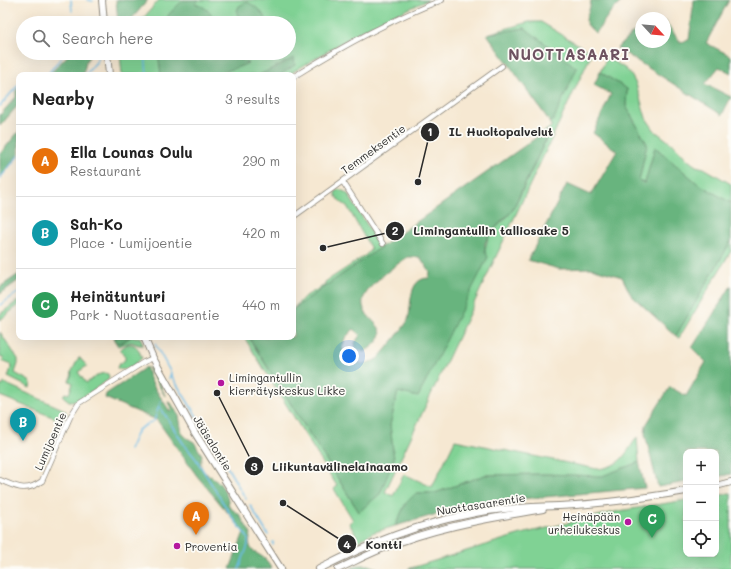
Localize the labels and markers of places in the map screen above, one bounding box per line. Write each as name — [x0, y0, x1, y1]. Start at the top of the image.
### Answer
callout: IL Huoltopalvelut — [420, 120, 561, 144]
callout: Limingantullin talliosake 5 — [385, 219, 577, 243]
place label: Limingantullin kierrätyskeskus Likke — [229, 370, 345, 398]
marker: Limingantullin kierrätyskeskus Likke — [216, 378, 226, 388]
pin: B — [10, 408, 36, 441]
callout: Liikuntavälinelainaamo — [244, 454, 416, 478]
pin: A — [183, 502, 209, 535]
pin: C — [639, 505, 665, 538]
place label: Heinäpään urheilukeskus — [548, 509, 620, 537]
marker: Heinäpään urheilukeskus — [623, 517, 633, 527]
callout: Kontti — [337, 532, 410, 556]
place label: Proventia — [185, 539, 238, 554]
marker: Proventia — [172, 541, 182, 551]

